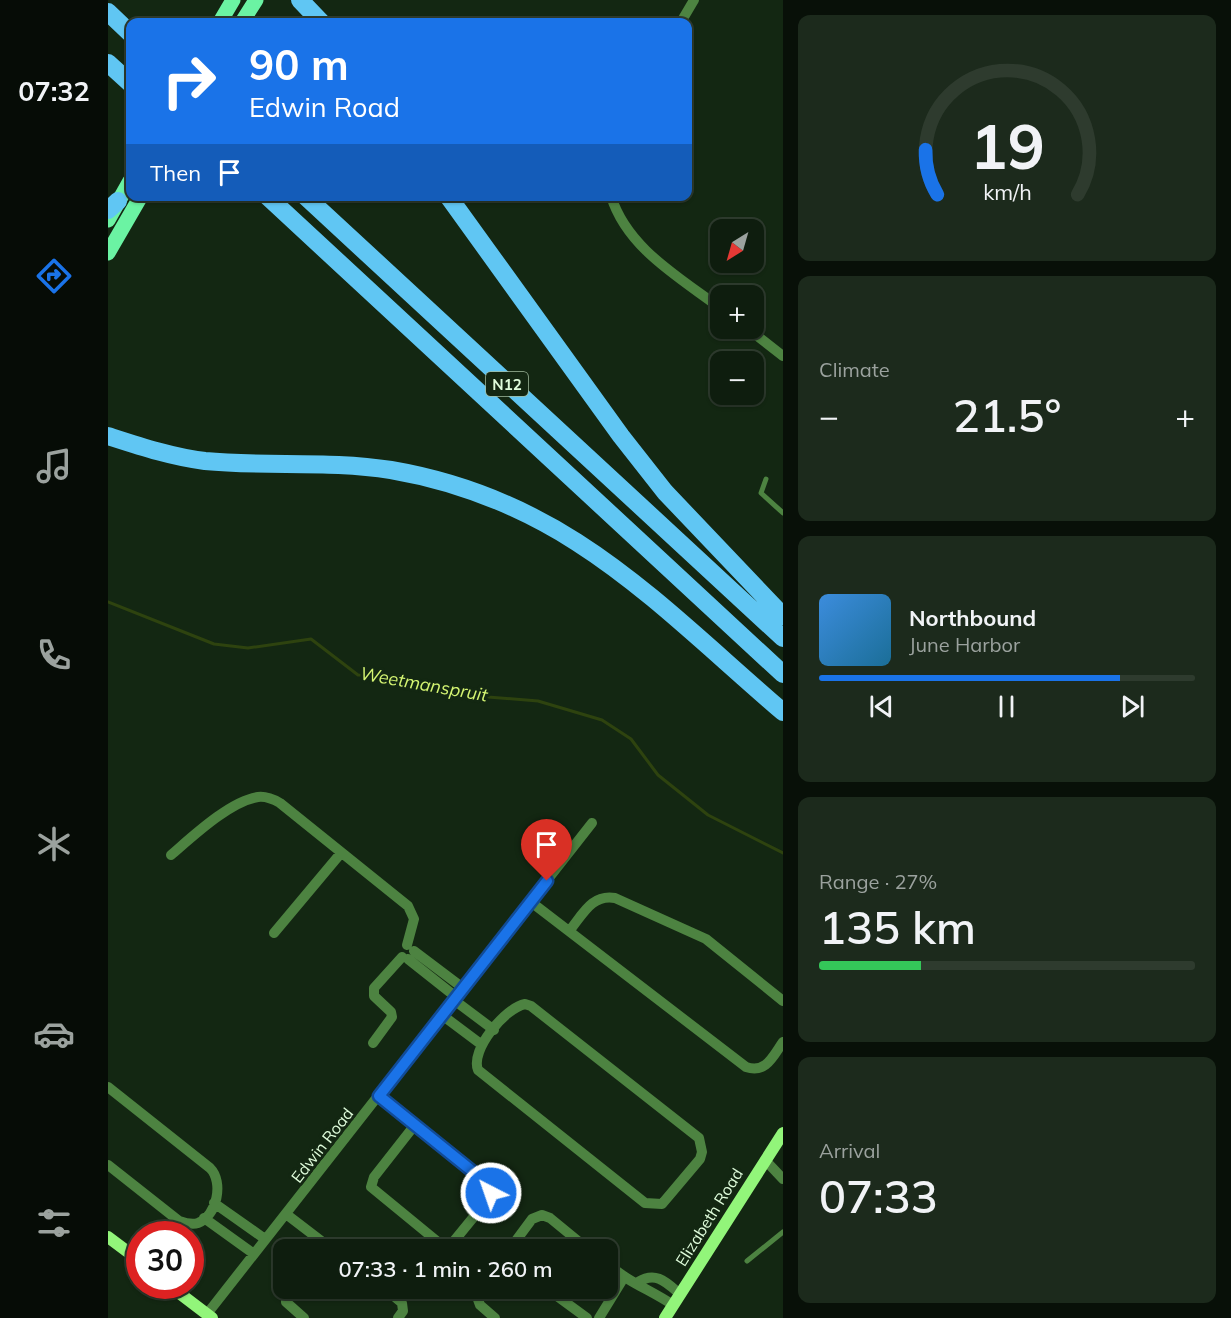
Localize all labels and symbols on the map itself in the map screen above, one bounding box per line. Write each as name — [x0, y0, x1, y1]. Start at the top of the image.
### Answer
north arrow — [710, 219, 764, 273]
road number: N12 — [486, 372, 528, 396]
water label: Weetmanspruit — [358, 661, 490, 707]
pin — [521, 819, 572, 881]
street label: Edwin Road — [287, 1104, 357, 1186]
position arrow — [459, 1161, 523, 1225]
street label: Elizabeth Road — [671, 1164, 747, 1270]
speed limit sign: 30 — [126, 1221, 204, 1299]

